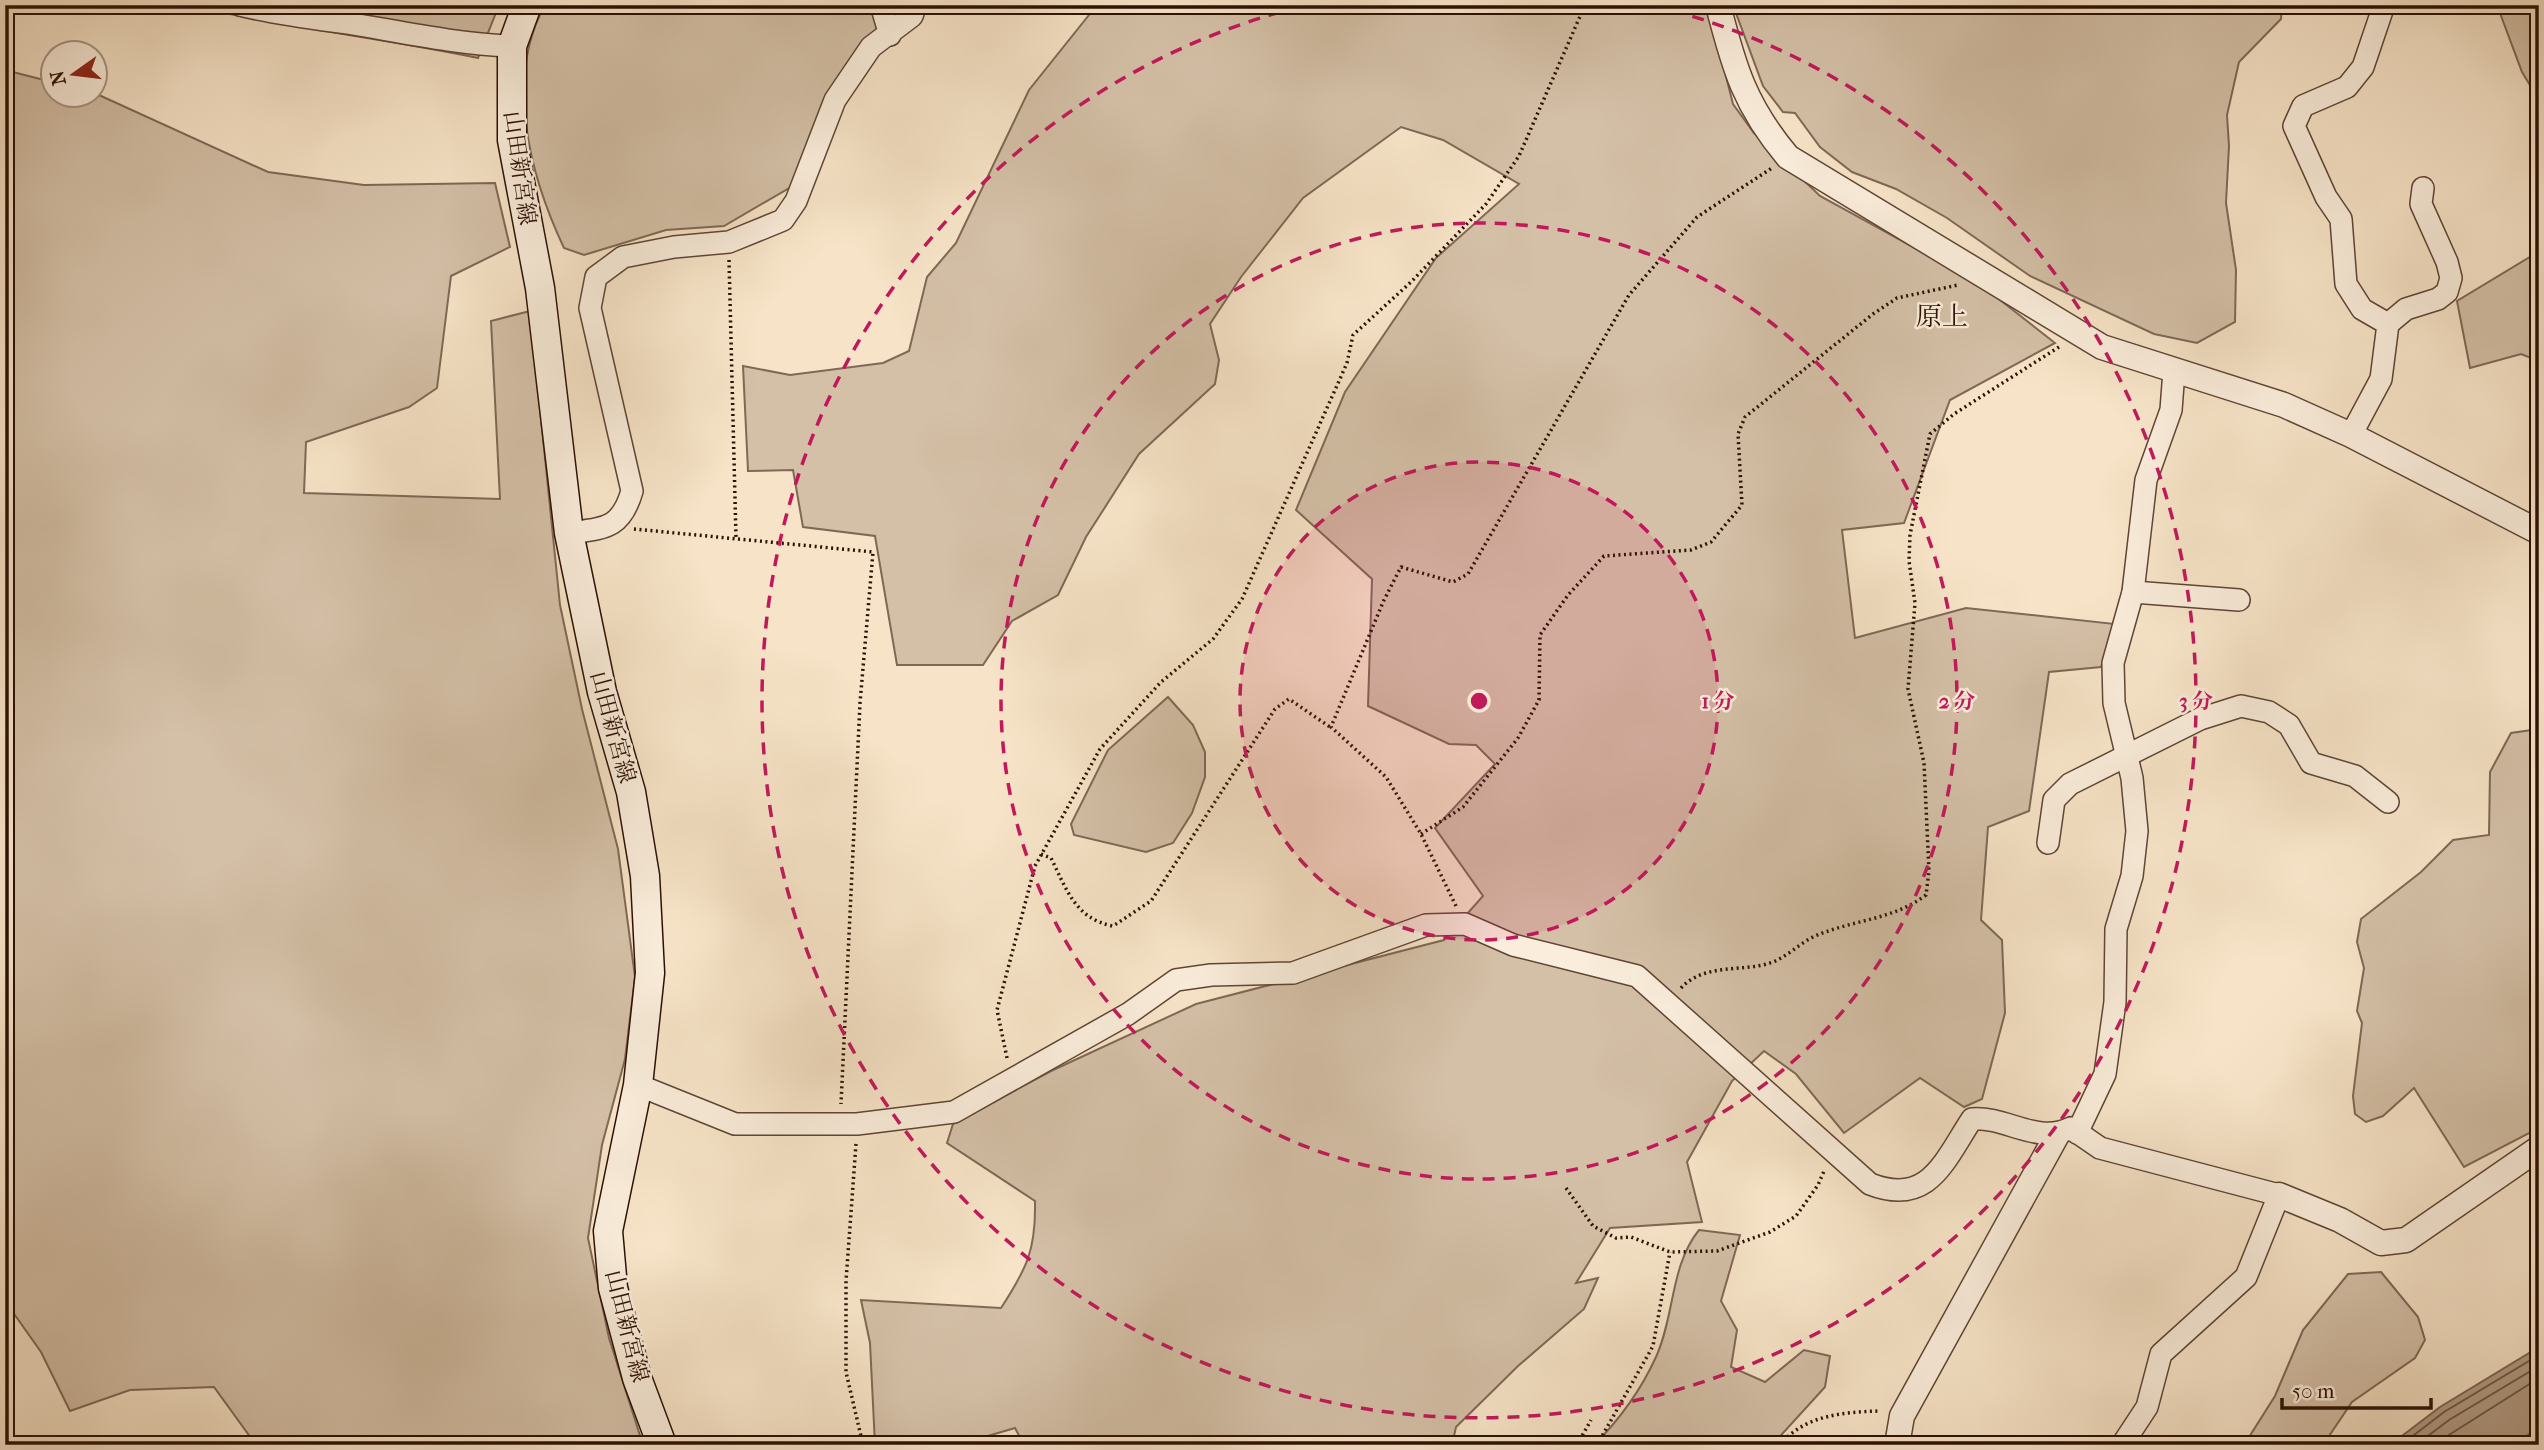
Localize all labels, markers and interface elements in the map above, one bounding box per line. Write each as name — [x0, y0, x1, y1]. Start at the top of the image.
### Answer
north arrow — [38, 38, 108, 108]
text: N — [46, 68, 71, 88]
street label: 山田新宮線 — [499, 109, 541, 227]
district label: 原上 — [1916, 301, 1968, 332]
street label: 山田新宮線 — [585, 668, 641, 786]
centre of rings — [1467, 689, 1491, 713]
text: 1 分 — [1702, 689, 1735, 713]
text: 2 分 — [1939, 689, 1975, 713]
text: 3 分 — [2179, 689, 2213, 713]
street label: 山田新宮線 — [600, 1267, 654, 1385]
scale bar — [2282, 1366, 2430, 1410]
text: 50 m — [2292, 1379, 2335, 1403]

